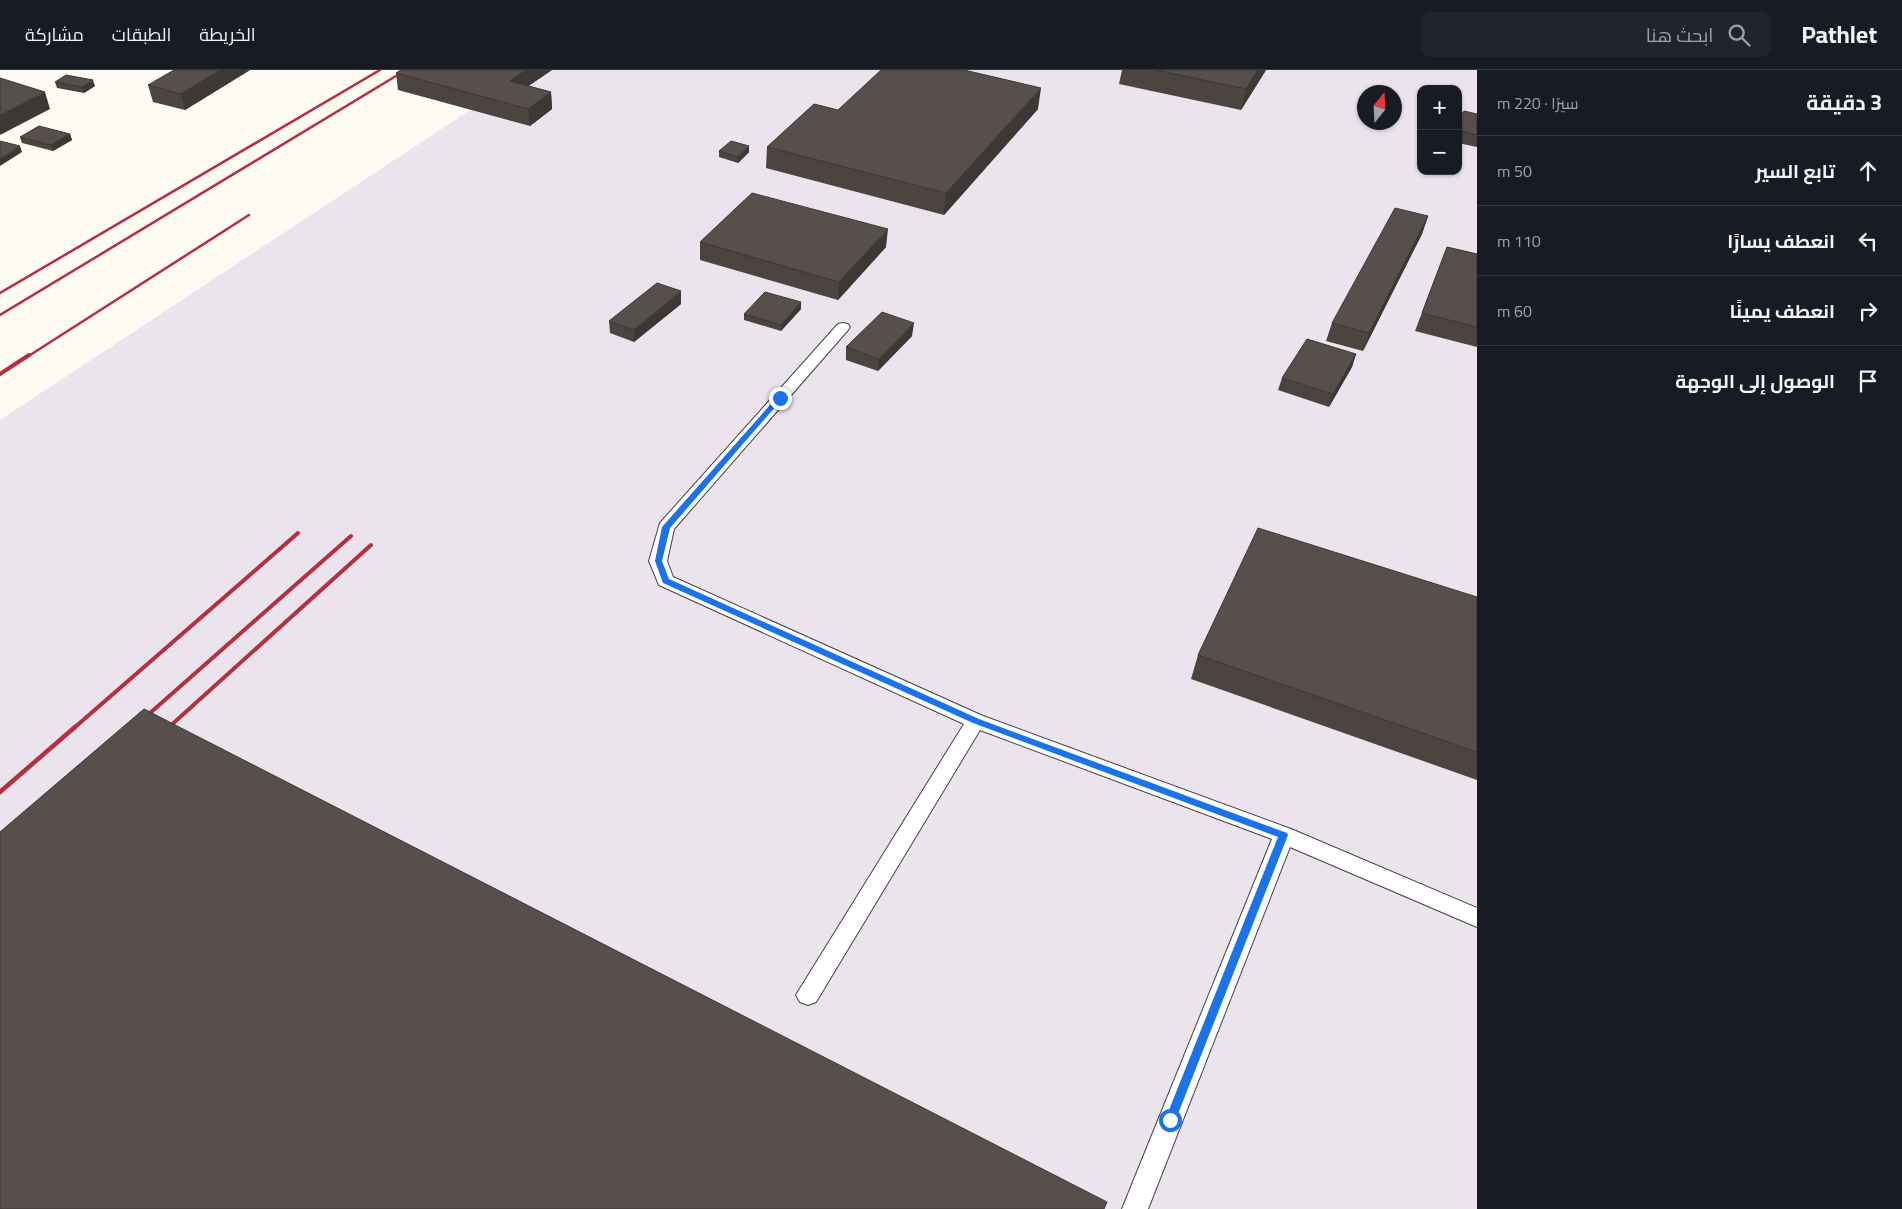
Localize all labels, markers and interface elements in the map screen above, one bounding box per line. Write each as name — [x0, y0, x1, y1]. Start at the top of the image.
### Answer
search box — [1421, 12, 1771, 57]
text: Pathlet — [1801, 12, 1877, 57]
text: ابحث هنا — [1646, 17, 1713, 53]
text: مشاركة — [25, 18, 84, 51]
text: الطبقات — [112, 18, 171, 51]
text: الخريطة — [199, 18, 256, 51]
icon: search — [1725, 21, 1753, 49]
text: 3 دقيقة — [1806, 83, 1882, 122]
north arrow — [1357, 85, 1402, 130]
map controls — [1417, 85, 1462, 175]
button: + — [1417, 85, 1462, 130]
text: سيرًا · 220 m — [1497, 88, 1578, 118]
button: − — [1417, 130, 1462, 175]
text: تابع السير — [1755, 153, 1835, 189]
text: 50 m — [1497, 156, 1532, 186]
icon: ahead — [1854, 157, 1882, 185]
text: انعطف يسارًا — [1727, 223, 1835, 259]
text: 110 m — [1497, 226, 1541, 256]
icon: left — [1854, 227, 1882, 255]
text: انعطف يمينًا — [1730, 293, 1835, 329]
text: 60 m — [1497, 296, 1532, 326]
icon: right — [1854, 297, 1882, 325]
text: الوصول إلى الوجهة — [1675, 363, 1835, 399]
icon: arrive — [1854, 367, 1882, 395]
route end — [769, 387, 792, 410]
route start — [1159, 1109, 1182, 1132]

